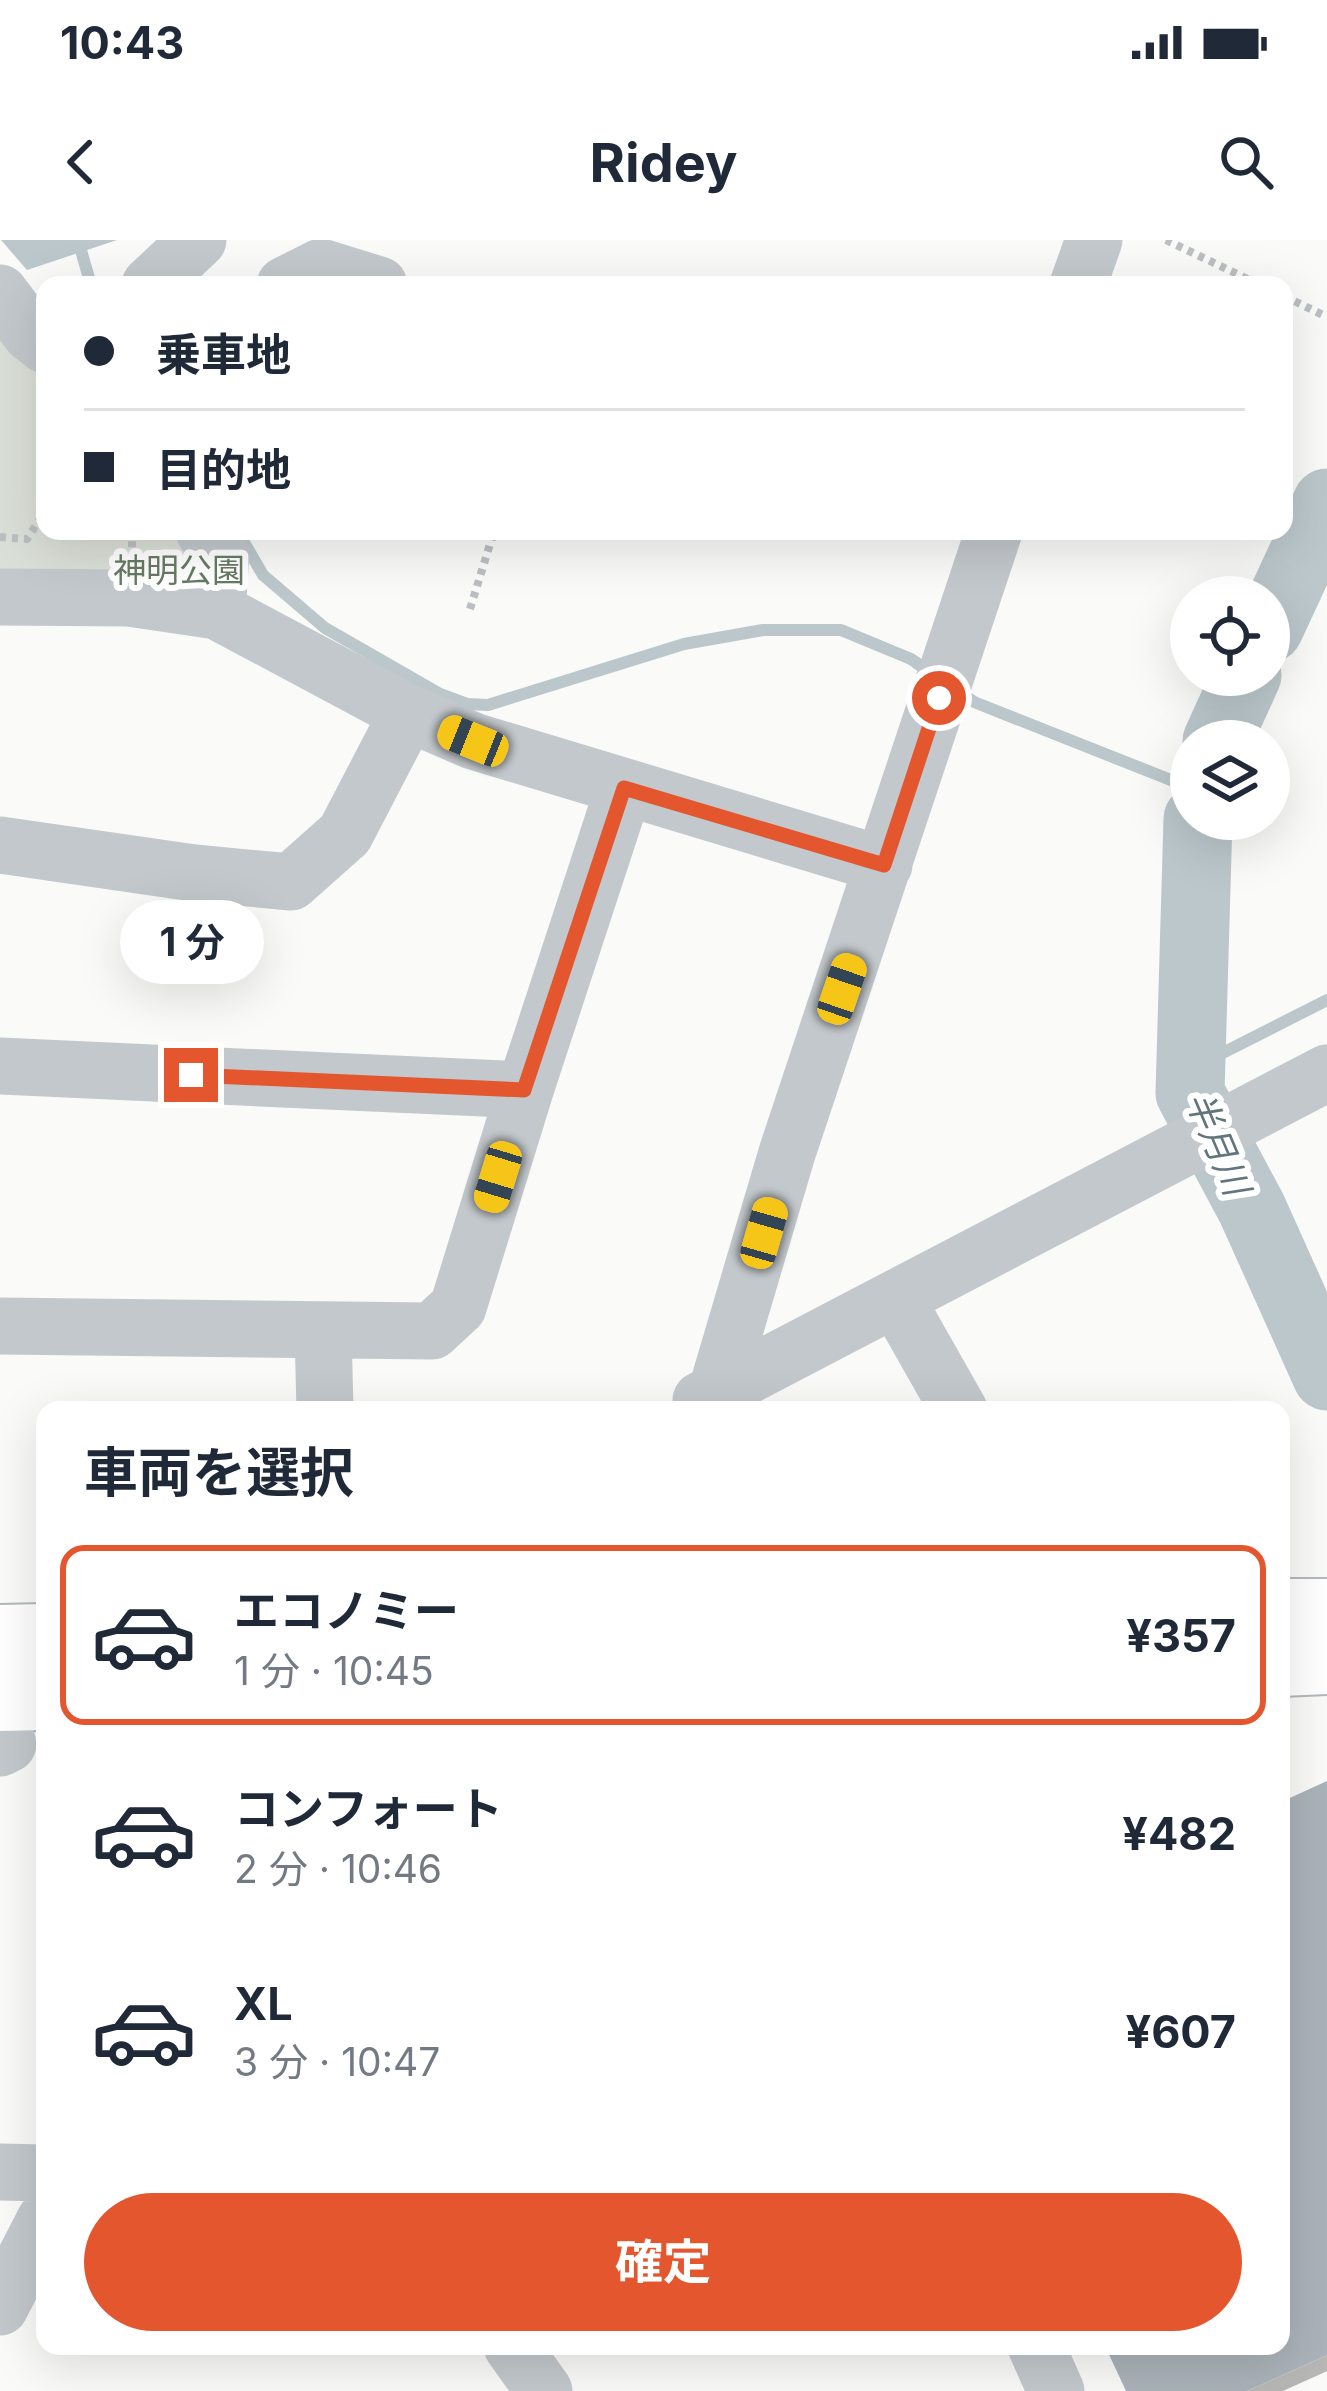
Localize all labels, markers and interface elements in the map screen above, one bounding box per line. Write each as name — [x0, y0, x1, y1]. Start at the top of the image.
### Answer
text: 10:43 — [60, 15, 184, 70]
icon: back — [48, 129, 114, 195]
icon: search — [1213, 129, 1279, 195]
text: Ridey — [590, 130, 737, 195]
text: 乗車地 — [156, 327, 291, 382]
text: 目的地 — [156, 442, 291, 497]
park label: 神明公園 — [113, 550, 245, 590]
map controls — [1170, 576, 1290, 840]
button: locate — [1170, 576, 1290, 696]
route start — [912, 671, 966, 725]
car — [433, 711, 513, 771]
button: layers — [1170, 720, 1290, 840]
callout: 1 分 — [119, 901, 263, 985]
text: 1 分 — [159, 918, 225, 965]
car — [813, 949, 871, 1029]
route end — [164, 1048, 218, 1102]
water label: 半月川 — [1177, 1085, 1261, 1205]
car — [470, 1137, 526, 1217]
car — [737, 1193, 791, 1273]
text: 車両を選択 — [84, 1440, 354, 1505]
icon: car — [90, 1581, 198, 1689]
text: エコノミー — [234, 1583, 459, 1638]
text: ¥357 — [1126, 1608, 1236, 1663]
text: 1 分 · 10:45 — [234, 1647, 434, 1694]
icon: car — [90, 1779, 198, 1887]
text: コンフォート — [234, 1781, 503, 1836]
text: ¥482 — [1122, 1806, 1236, 1861]
text: 2 分 · 10:46 — [234, 1845, 442, 1892]
text: XL — [234, 1976, 293, 2031]
icon: car — [90, 1977, 198, 2085]
text: ¥607 — [1125, 2004, 1236, 2059]
text: 3 分 · 10:47 — [234, 2038, 440, 2085]
button: 確定 — [84, 2193, 1242, 2331]

